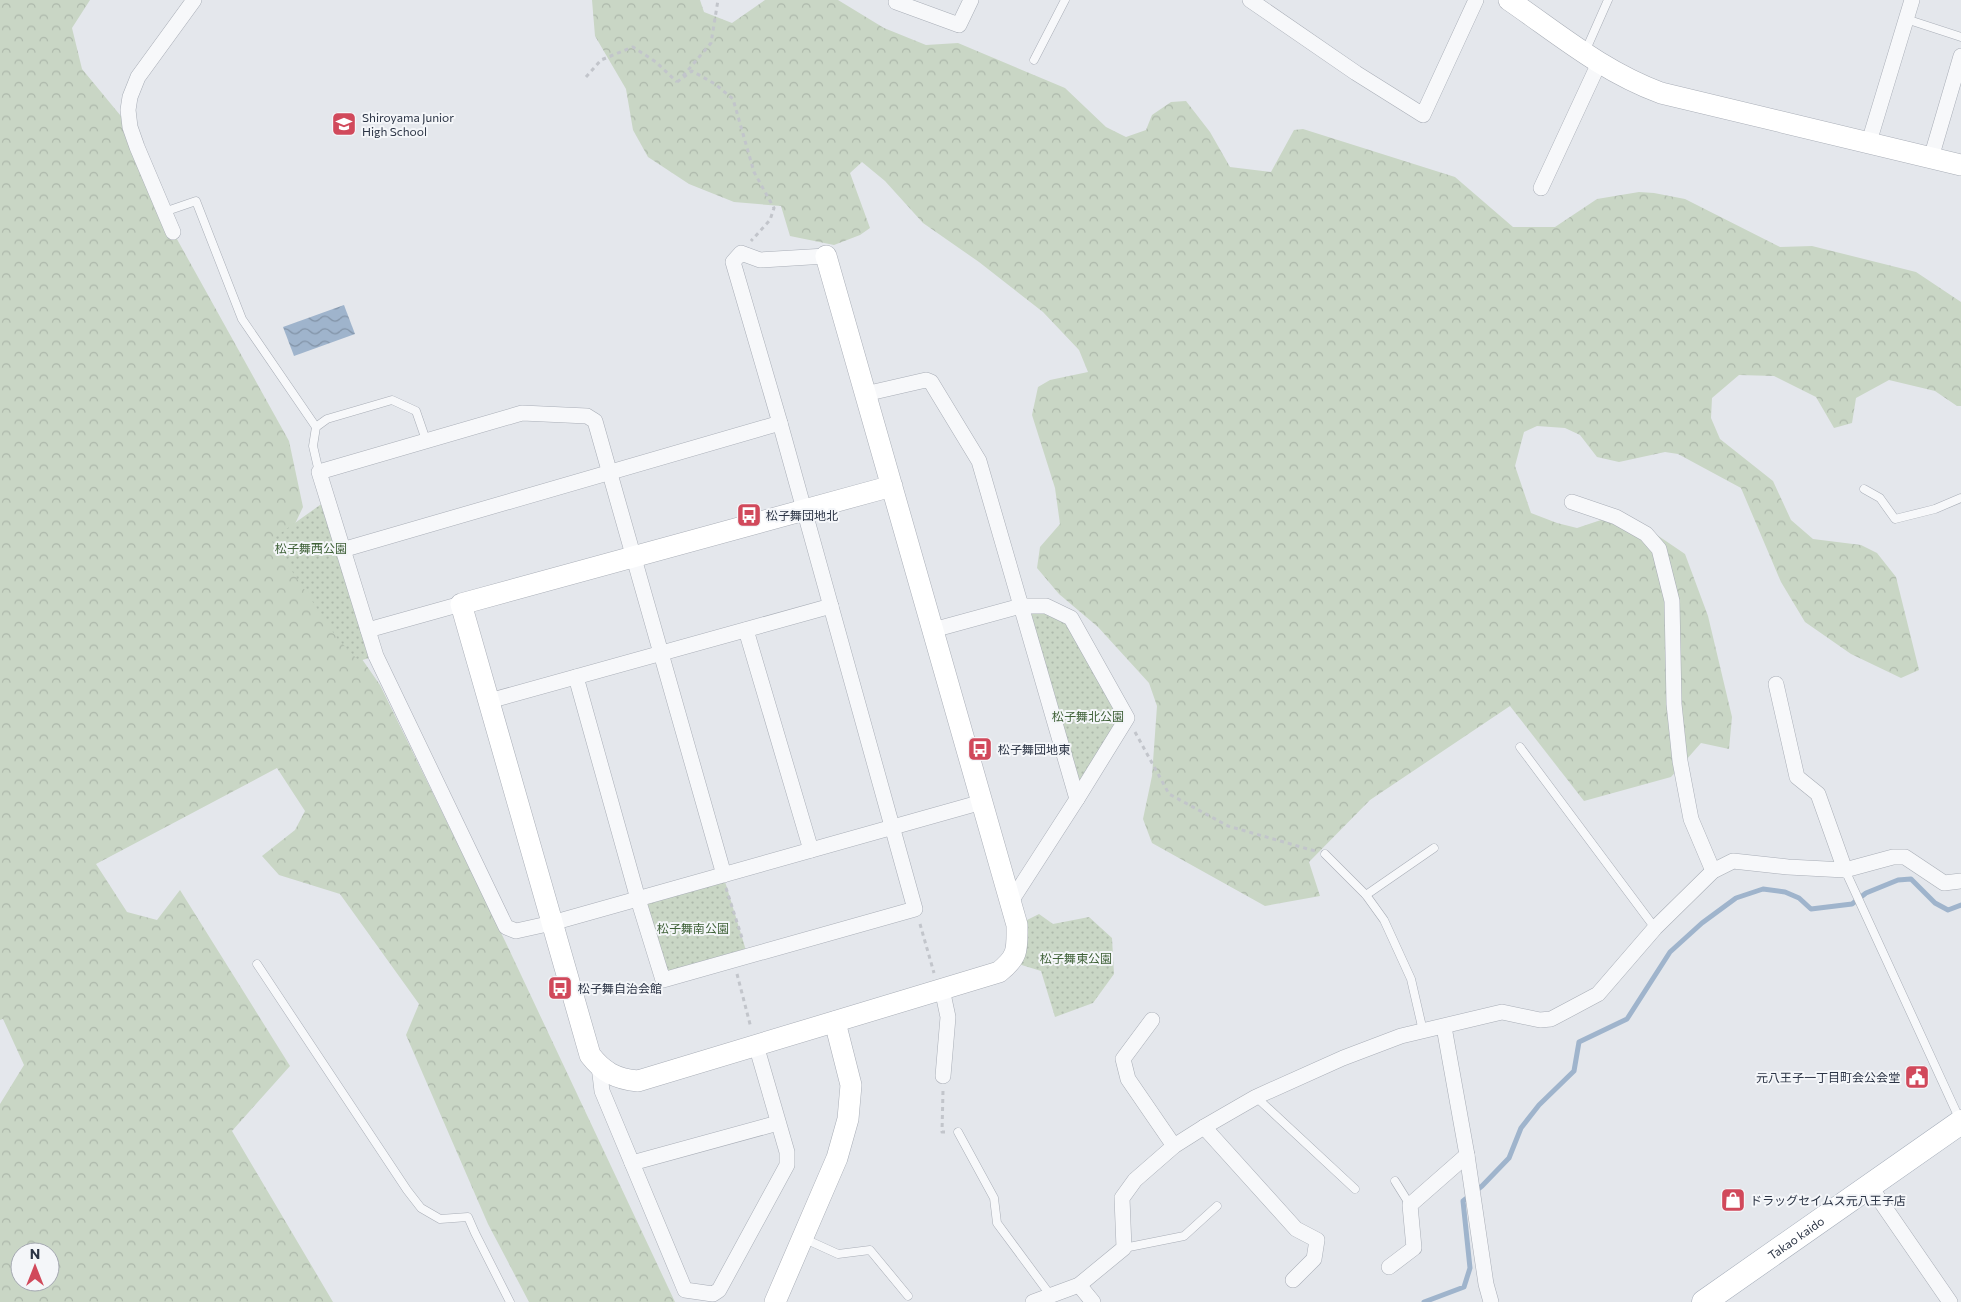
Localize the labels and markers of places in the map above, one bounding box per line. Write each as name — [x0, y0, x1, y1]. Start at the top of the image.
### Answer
place label: Shiroyama Junior High School — [362, 110, 454, 138]
school or university icon: Shiroyama Junior High School — [331, 111, 357, 137]
bus stop icon: 松子舞団地北 — [736, 502, 762, 528]
place label: 松子舞団地北 — [766, 508, 838, 522]
bus stop icon: 松子舞団地東 — [967, 736, 993, 762]
place label: 松子舞団地東 — [998, 742, 1070, 756]
bus stop icon: 松子舞自治会館 — [547, 975, 573, 1001]
place label: 松子舞自治会館 — [578, 981, 662, 995]
public building icon: 元八王子一丁目町会公会堂 — [1904, 1064, 1930, 1090]
place label: 元八王子一丁目町会公会堂 — [1756, 1070, 1900, 1084]
shop icon: ドラッグセイムス元八王子店 — [1720, 1187, 1746, 1213]
place label: ドラッグセイムス元八王子店 — [1750, 1193, 1906, 1207]

